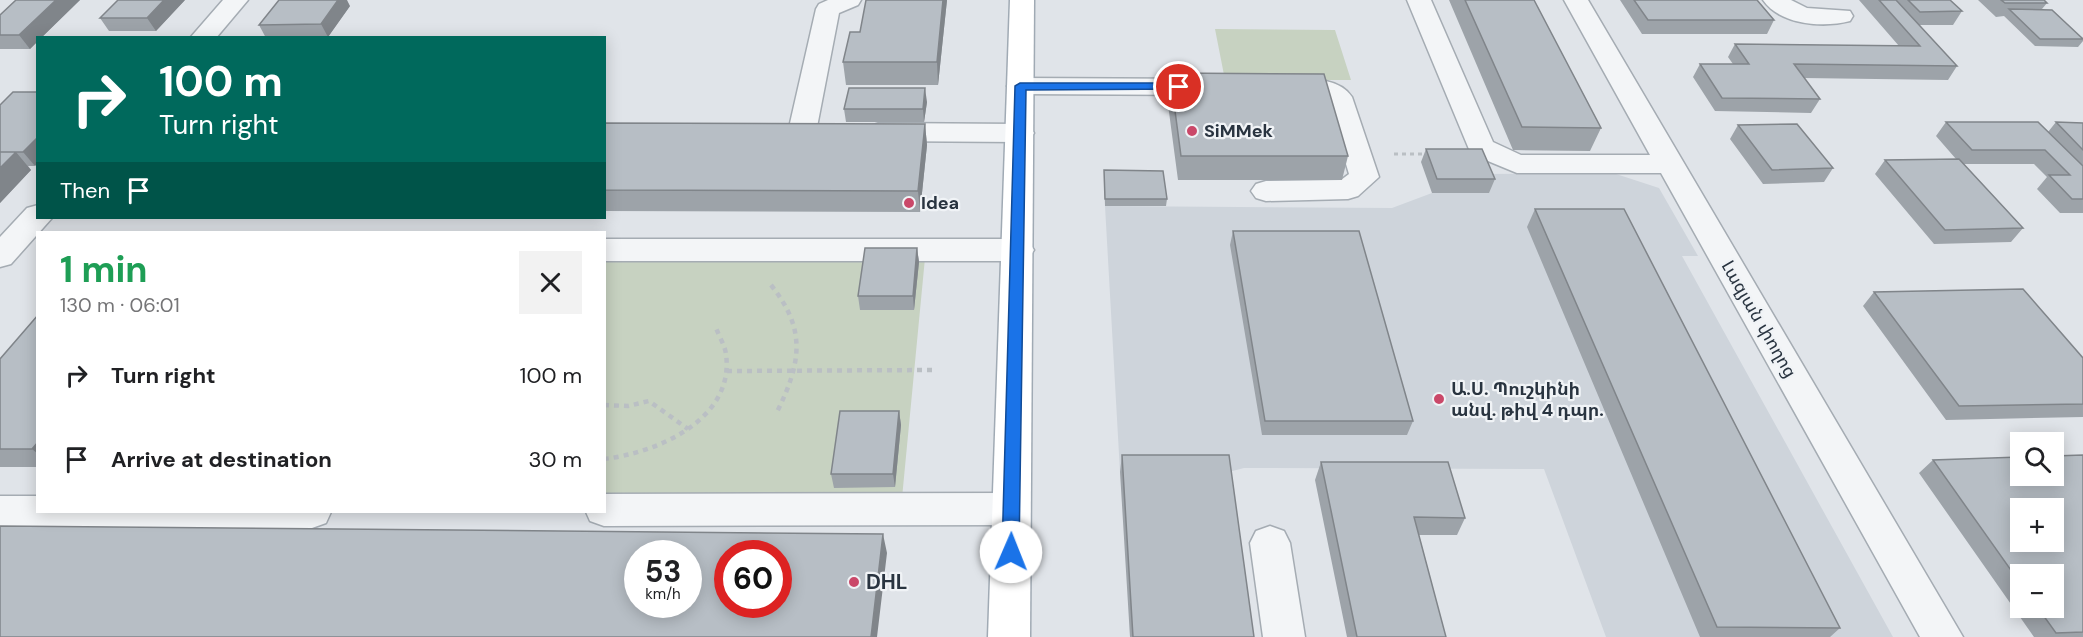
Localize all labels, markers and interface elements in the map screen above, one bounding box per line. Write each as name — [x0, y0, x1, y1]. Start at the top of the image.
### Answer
text: 100 m — [159, 54, 283, 109]
icon: right — [60, 60, 138, 138]
pin — [1153, 61, 1204, 112]
icon: arrive — [1162, 70, 1195, 103]
text: Turn right — [159, 107, 279, 142]
place label: SiMMek — [1204, 119, 1274, 143]
marker: SiMMek — [1185, 124, 1199, 138]
icon: arrive — [122, 174, 155, 207]
text: Then — [60, 176, 110, 205]
place label: Idea — [921, 191, 959, 215]
marker: Idea — [902, 196, 916, 210]
text: 1 min — [60, 246, 148, 293]
button: close — [519, 251, 582, 314]
street label: Լազյան փողոց — [1716, 256, 1802, 382]
text: 130 m · 06:01 — [60, 292, 180, 318]
icon: right — [60, 359, 93, 392]
text: Turn right — [111, 361, 216, 390]
text: 100 m — [520, 361, 582, 390]
place label: Ա.Ս. Պուշկինի անվ. թիվ 4 դպր. — [1451, 377, 1604, 422]
marker: Ա.Ս. Պուշկինի անվ. թիվ 4 դպր. — [1432, 392, 1446, 406]
map controls — [2010, 432, 2064, 618]
button: search — [2010, 432, 2064, 486]
icon: arrive — [60, 443, 93, 476]
text: Arrive at destination — [111, 445, 332, 474]
text: 30 m — [528, 445, 582, 474]
button: + — [2010, 498, 2064, 552]
position arrow — [979, 520, 1043, 584]
speed limit sign: 60 — [714, 540, 792, 618]
text: 53 — [645, 552, 681, 591]
button: − — [2010, 564, 2064, 618]
place label: DHL — [866, 568, 908, 596]
marker: DHL — [847, 575, 861, 589]
text: km/h — [645, 584, 681, 604]

